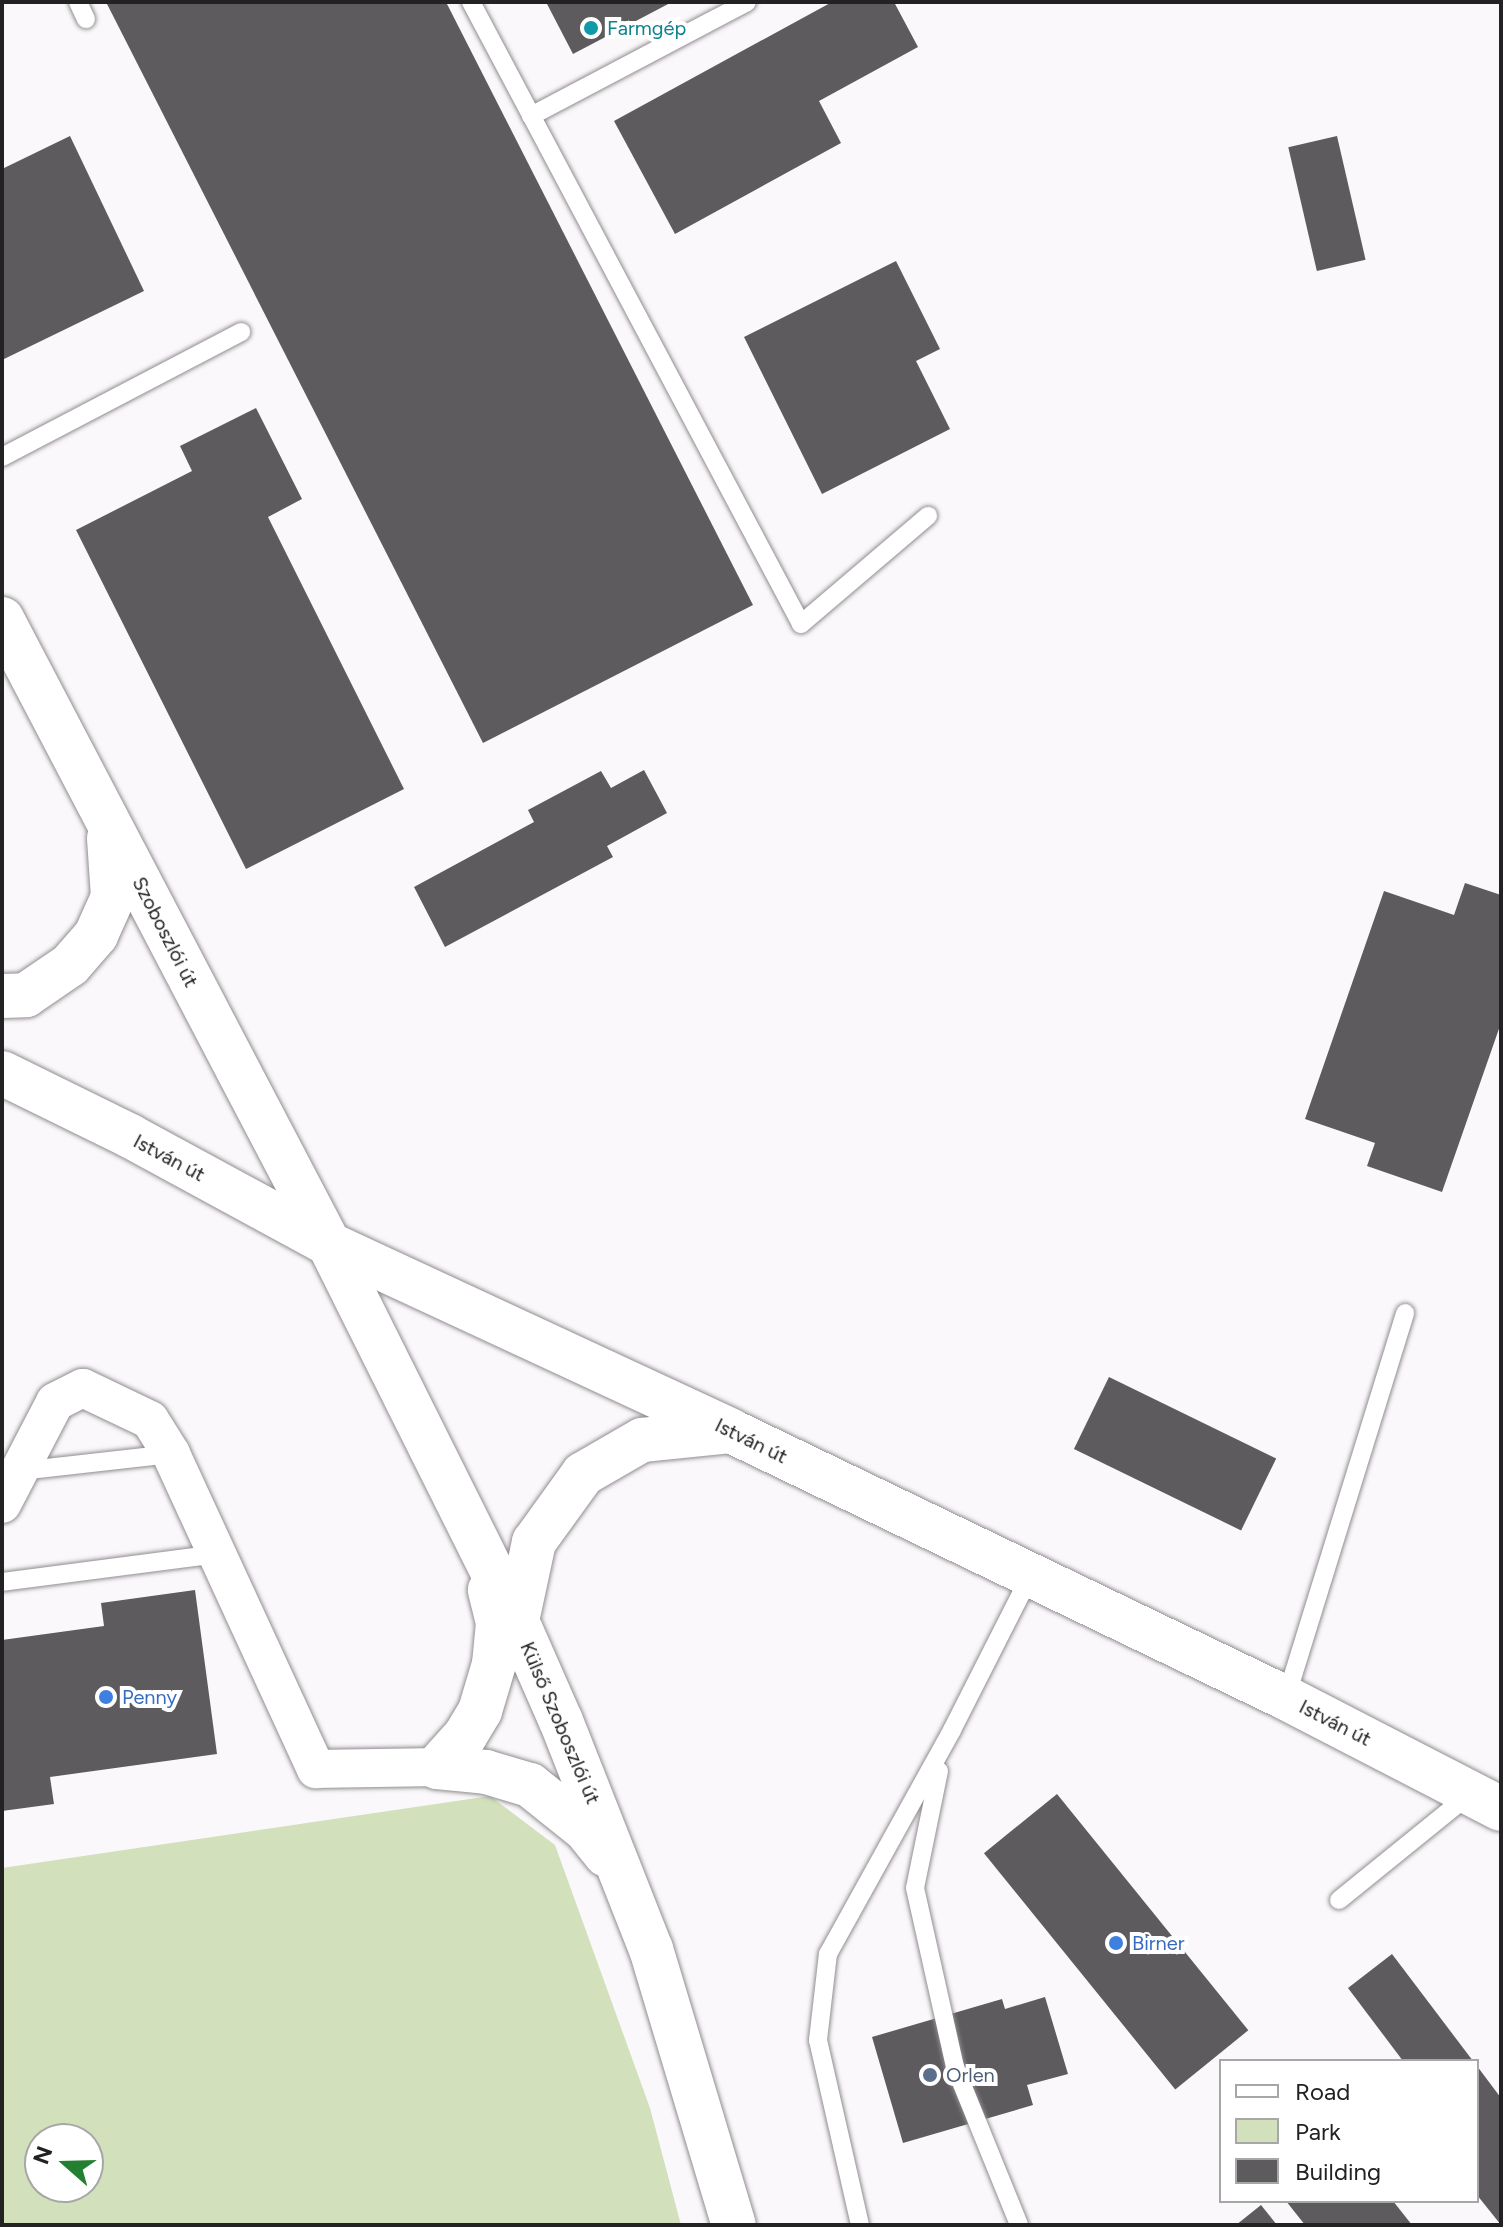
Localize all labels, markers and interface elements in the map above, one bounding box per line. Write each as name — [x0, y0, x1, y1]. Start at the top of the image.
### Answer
place label: Farmgép — [607, 16, 686, 40]
marker: Farmgép — [582, 19, 600, 37]
street label: Szoboszlói út — [127, 873, 203, 991]
street label: István út — [129, 1129, 209, 1187]
street label: István út — [711, 1413, 791, 1469]
street label: Külső Szoboszlói út — [515, 1638, 605, 1808]
place label: Penny — [122, 1685, 177, 1709]
marker: Penny — [97, 1688, 115, 1706]
street label: István út — [1295, 1695, 1375, 1751]
place label: Birner — [1132, 1931, 1184, 1955]
marker: Birner — [1107, 1934, 1125, 1952]
legend — [1219, 2059, 1479, 2203]
place label: Orlen — [946, 2063, 995, 2087]
marker: Orlen — [921, 2066, 939, 2084]
text: Road — [1295, 2077, 1350, 2106]
text: Park — [1295, 2117, 1341, 2146]
north arrow — [24, 2123, 104, 2203]
text: N — [27, 2143, 58, 2168]
text: Building — [1295, 2157, 1381, 2186]

